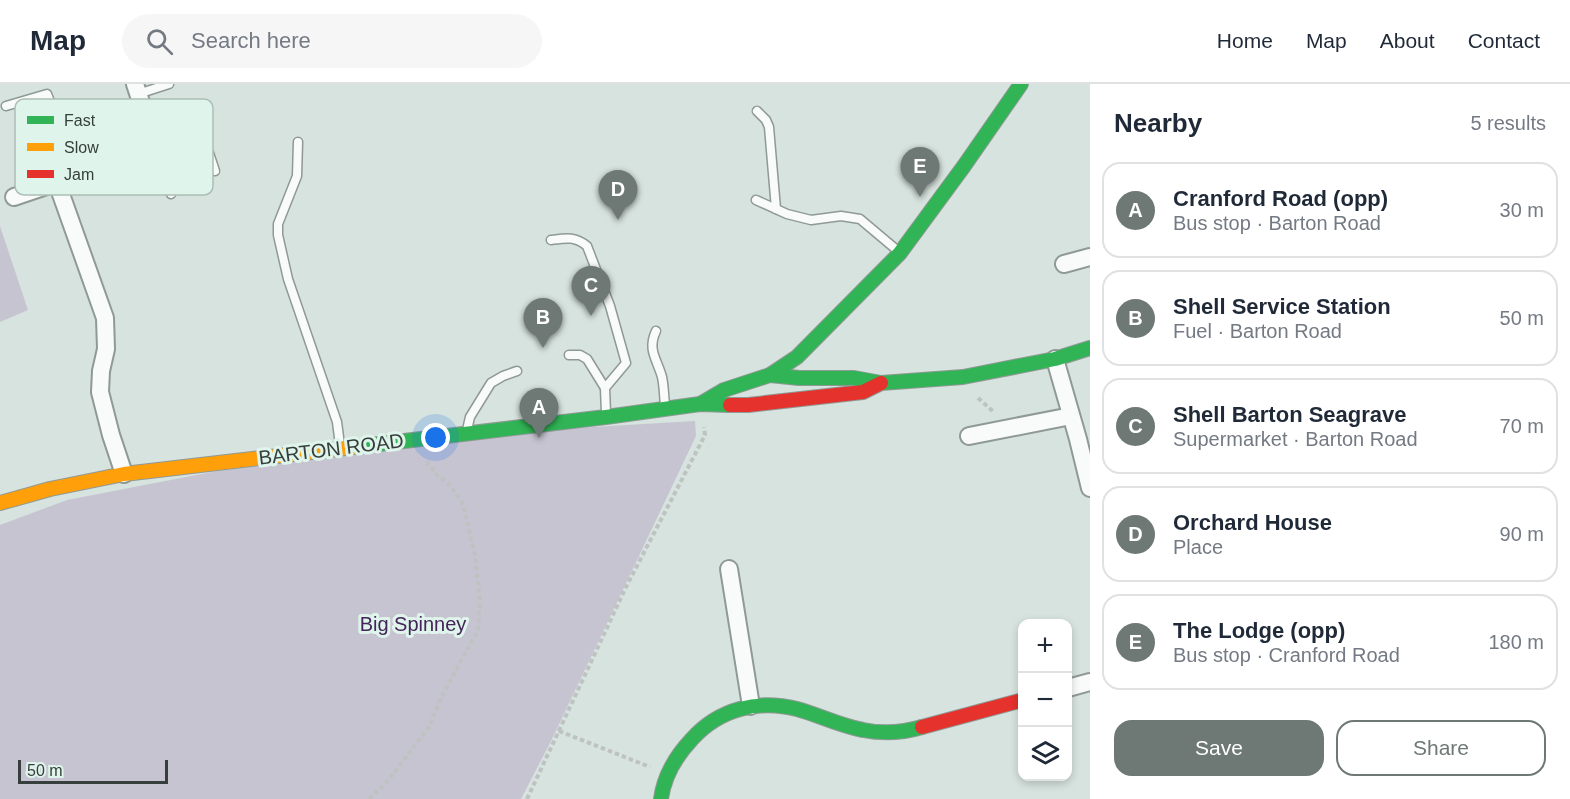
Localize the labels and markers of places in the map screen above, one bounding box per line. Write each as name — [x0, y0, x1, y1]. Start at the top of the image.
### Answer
pin: E — [900, 147, 940, 197]
pin: D — [598, 170, 638, 220]
pin: C — [572, 266, 610, 316]
pin: B — [524, 298, 562, 348]
pin: A — [520, 388, 558, 438]

